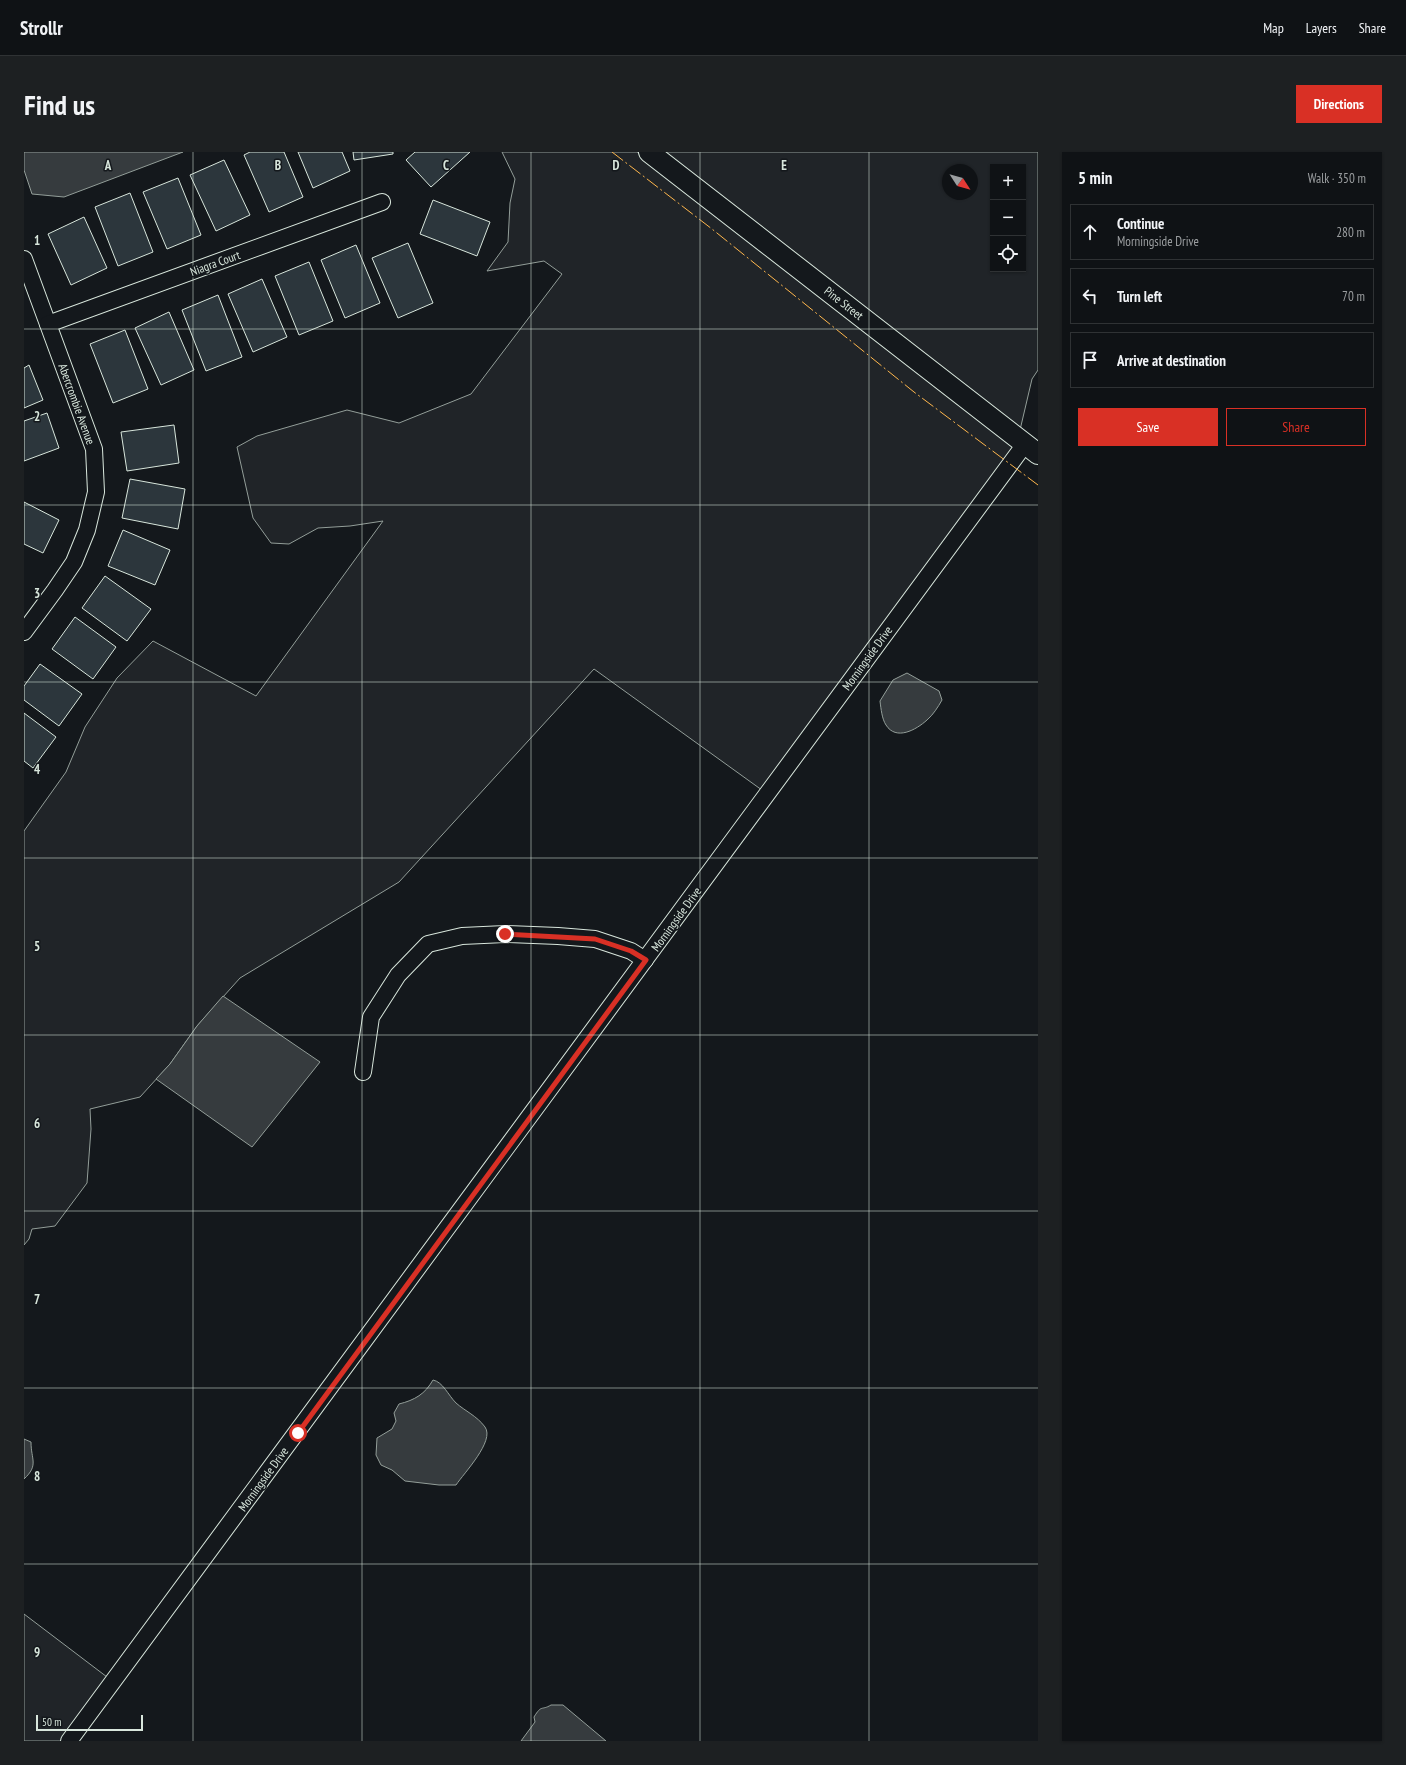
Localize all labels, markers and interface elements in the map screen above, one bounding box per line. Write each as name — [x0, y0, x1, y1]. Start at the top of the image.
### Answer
text: Strollr — [20, 16, 63, 40]
text: Map — [1263, 19, 1284, 37]
text: Layers — [1306, 19, 1337, 37]
text: Share — [1359, 19, 1386, 37]
button: Directions — [1296, 85, 1382, 123]
text: Find us — [24, 86, 95, 123]
text: A — [104, 157, 112, 174]
text: B — [275, 157, 281, 174]
text: C — [443, 157, 449, 174]
text: D — [613, 157, 620, 174]
text: E — [781, 157, 787, 174]
north arrow — [942, 164, 978, 200]
map controls — [990, 164, 1026, 272]
button: + — [990, 164, 1026, 200]
text: 5 min — [1078, 167, 1112, 189]
text: Walk · 350 m — [1308, 170, 1366, 187]
button: − — [990, 200, 1026, 236]
text: Continue — [1117, 214, 1164, 233]
icon: ahead — [1079, 221, 1101, 243]
text: 280 m — [1336, 224, 1365, 241]
text: 1 — [34, 232, 40, 249]
text: Morningside Drive — [1117, 233, 1199, 250]
button: locate — [990, 236, 1026, 272]
street label: Niagra Court — [188, 247, 243, 279]
street label: Pine Street — [821, 283, 867, 323]
icon: left — [1079, 285, 1101, 307]
text: Turn left — [1117, 287, 1162, 306]
text: 70 m — [1342, 288, 1365, 305]
icon: arrive — [1079, 349, 1101, 371]
text: Arrive at destination — [1117, 351, 1226, 370]
street label: Abercrombie Avenue — [55, 361, 99, 447]
text: 2 — [34, 408, 40, 425]
button: Save — [1078, 408, 1218, 446]
button: Share — [1226, 408, 1366, 446]
text: 3 — [34, 585, 40, 602]
street label: Morningside Drive — [839, 623, 895, 693]
text: 4 — [34, 761, 41, 778]
street label: Morningside Drive — [648, 884, 704, 954]
route end — [496, 925, 514, 943]
text: 5 — [34, 938, 40, 955]
text: 6 — [34, 1115, 40, 1132]
text: 7 — [34, 1291, 40, 1308]
route start — [289, 1424, 307, 1442]
street label: Morningside Drive — [235, 1444, 291, 1514]
text: 8 — [34, 1468, 40, 1485]
text: 9 — [34, 1644, 40, 1661]
scale bar — [36, 1713, 143, 1732]
text: 50 m — [42, 1715, 61, 1729]

